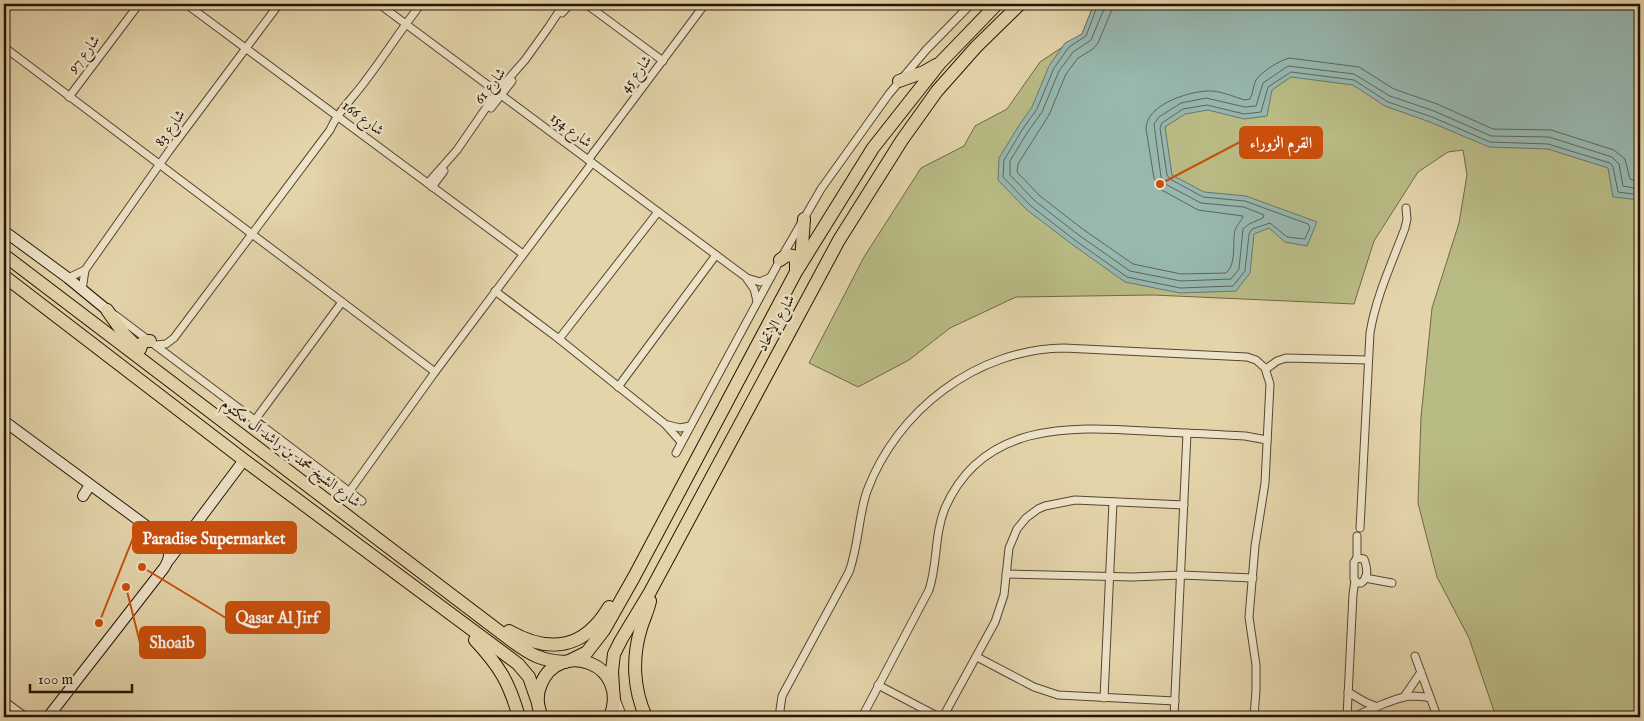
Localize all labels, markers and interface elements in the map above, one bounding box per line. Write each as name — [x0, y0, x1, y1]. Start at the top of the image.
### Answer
street label: شارع 97 — [63, 31, 107, 79]
street label: شارع 45 — [616, 51, 659, 98]
street label: شارع 61 — [470, 64, 513, 110]
street label: شارع 166 — [336, 96, 388, 142]
street label: شارع 83 — [150, 106, 192, 152]
street label: شارع 154 — [544, 108, 596, 154]
callout: القرم الزوراء — [1240, 127, 1322, 158]
text: القرم الزوراء — [1250, 134, 1312, 157]
street label: شارع الإتحاد — [753, 291, 802, 356]
street label: شارع الشيخ محمد بن راشد آل مكتوم — [215, 394, 365, 515]
callout: Paradise Supermarket — [133, 522, 296, 553]
text: Paradise Supermarket — [143, 530, 286, 550]
callout: Qasar Al Jirf — [226, 602, 329, 633]
text: Qasar Al Jirf — [236, 609, 322, 629]
callout: Shoaib — [140, 627, 205, 658]
text: Shoaib — [150, 634, 195, 654]
scale bar — [30, 661, 132, 693]
text: 100 m — [38, 670, 74, 689]

